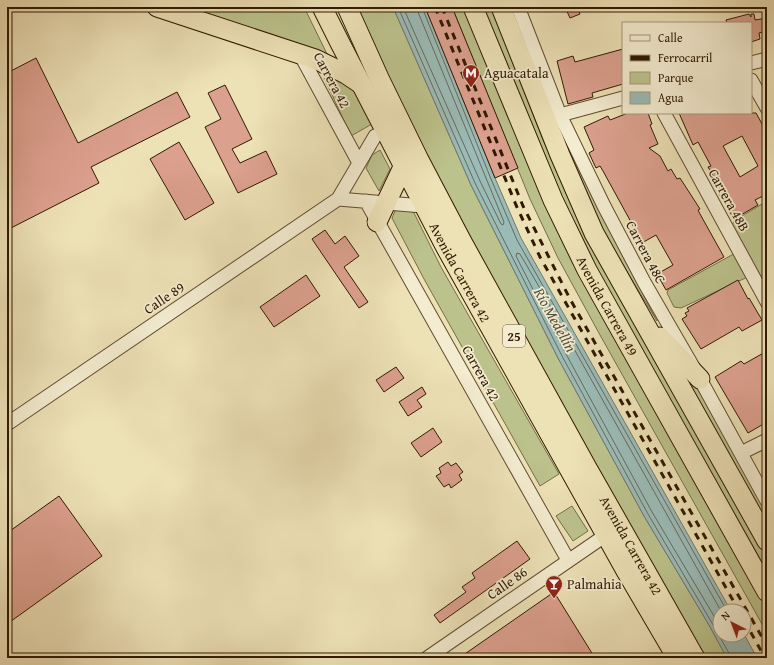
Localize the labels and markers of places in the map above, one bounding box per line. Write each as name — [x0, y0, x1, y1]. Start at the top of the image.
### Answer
metro station icon: Aguacatala — [461, 63, 481, 88]
place label: Aguacatala — [484, 63, 549, 83]
bar icon: Palmahia — [544, 574, 564, 599]
place label: Palmahia — [567, 574, 622, 594]

